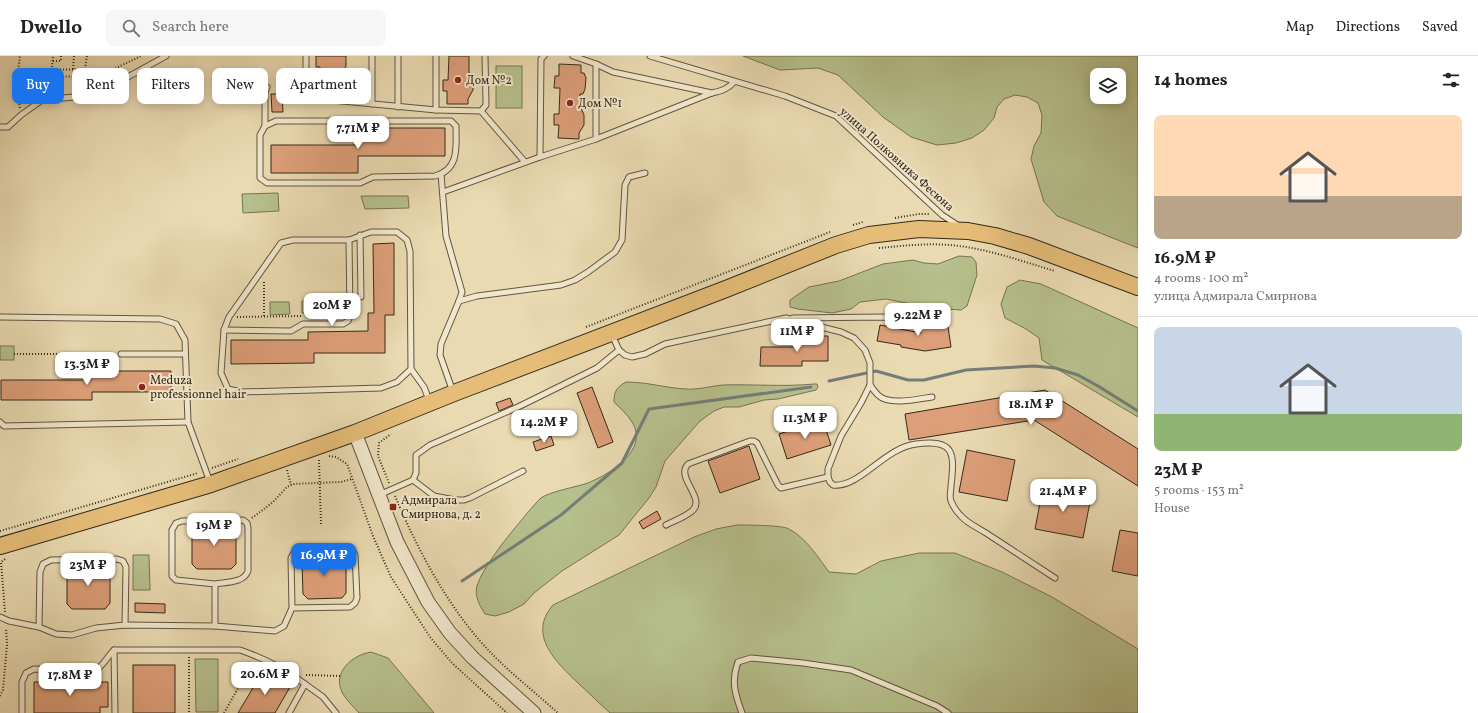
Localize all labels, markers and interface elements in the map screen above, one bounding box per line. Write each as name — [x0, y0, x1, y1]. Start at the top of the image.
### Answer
search box — [106, 10, 386, 46]
text: Dwello — [20, 15, 82, 41]
icon: search — [120, 17, 142, 39]
text: Search here — [152, 17, 229, 38]
text: Map — [1286, 18, 1314, 37]
text: Directions — [1336, 18, 1400, 37]
text: Saved — [1422, 18, 1458, 37]
chip: Buy — [12, 68, 64, 104]
chip: Rent — [72, 68, 129, 104]
chip: Filters — [137, 68, 204, 104]
chip: New — [212, 68, 268, 104]
chip: Apartment — [276, 68, 371, 104]
map controls — [1090, 68, 1126, 104]
button: layers — [1090, 68, 1126, 104]
text: 14 homes — [1154, 69, 1228, 92]
icon: filters — [1440, 69, 1462, 91]
place label: Дом №2 — [466, 73, 512, 89]
marker: Дом №2 — [453, 75, 463, 85]
place label: Дом №1 — [578, 96, 622, 112]
marker: Дом №1 — [565, 98, 575, 108]
street label: улица Полковника Фесюна — [836, 104, 957, 215]
pin: 7.71M ₽ — [321, 116, 395, 150]
text: 7.71M ₽ — [336, 120, 380, 138]
icon: home — [1272, 141, 1344, 213]
text: 16.9M ₽ — [1154, 247, 1216, 270]
text: 4 rooms · 100 m² — [1154, 270, 1248, 288]
text: улица Адмирала Смирнова — [1154, 288, 1317, 306]
pin: 20M ₽ — [304, 293, 360, 327]
text: 20M ₽ — [313, 297, 351, 315]
pin: 9.22M ₽ — [881, 303, 955, 337]
text: 9.22M ₽ — [894, 307, 942, 325]
pin: 11M ₽ — [769, 319, 825, 353]
text: 11M ₽ — [780, 323, 814, 341]
pin: 13.3M ₽ — [50, 352, 124, 386]
icon: home — [1272, 353, 1344, 425]
text: 13.3M ₽ — [64, 356, 110, 374]
place label: Meduza professionnel hair — [150, 373, 246, 403]
marker: Meduza professionnel hair — [137, 382, 147, 392]
pin: 18.1M ₽ — [994, 392, 1068, 426]
text: 18.1M ₽ — [1008, 396, 1054, 414]
pin: 11.3M ₽ — [768, 406, 842, 440]
pin: 14.2M ₽ — [507, 410, 581, 444]
text: 11.3M ₽ — [783, 410, 827, 428]
text: 14.2M ₽ — [520, 414, 568, 432]
text: 23M ₽ — [1154, 459, 1203, 482]
pin: 21.4M ₽ — [1026, 479, 1100, 513]
text: 5 rooms · 153 m² — [1154, 482, 1244, 500]
text: 21.4M ₽ — [1039, 483, 1087, 501]
place label: Адмирала Смирнова, д. 2 — [401, 493, 481, 523]
text: House — [1154, 500, 1190, 518]
marker: Адмирала Смирнова, д. 2 — [388, 502, 398, 512]
pin: 19M ₽ — [186, 513, 242, 547]
text: 19M ₽ — [196, 517, 232, 535]
pin: 16.9M ₽ — [287, 543, 361, 577]
text: 16.9M ₽ — [300, 547, 348, 565]
pin: 23M ₽ — [60, 553, 116, 587]
text: 23M ₽ — [69, 557, 107, 575]
pin: 20.6M ₽ — [228, 662, 302, 696]
pin: 17.8M ₽ — [33, 663, 107, 697]
text: 20.6M ₽ — [240, 666, 290, 684]
text: 17.8M ₽ — [48, 667, 93, 685]

